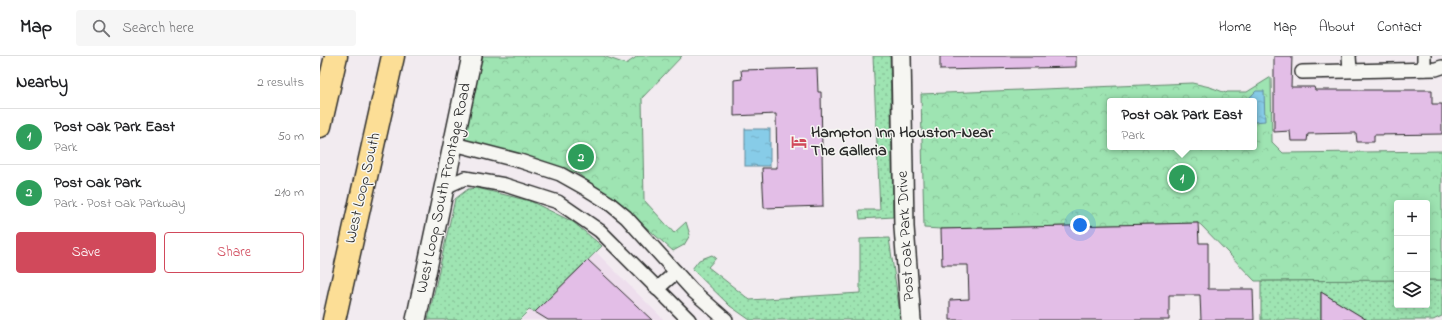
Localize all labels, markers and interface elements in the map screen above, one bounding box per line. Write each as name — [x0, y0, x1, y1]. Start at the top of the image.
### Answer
search box — [76, 10, 356, 46]
text: Map — [20, 14, 52, 41]
icon: search — [90, 17, 112, 39]
text: Search here — [122, 17, 194, 39]
text: Home — [1219, 17, 1251, 38]
text: Map — [1273, 17, 1297, 38]
text: About — [1319, 17, 1355, 38]
text: Contact — [1377, 17, 1422, 38]
text: Nearby — [16, 70, 68, 95]
text: 2 results — [257, 73, 304, 92]
street label: West Loop South Frontage Road — [410, 81, 478, 295]
popup — [1107, 98, 1257, 150]
text: Post Oak Park East — [1121, 104, 1243, 126]
text: Post Oak Park East — [54, 116, 175, 138]
place label: Hampton Inn Houston-Near The Galleria — [811, 121, 994, 163]
text: Park — [1121, 126, 1145, 145]
text: 1 — [27, 127, 31, 146]
text: 50 m — [278, 127, 304, 146]
street label: West Loop South — [339, 130, 387, 246]
hotel icon: Hampton Inn Houston-Near The Galleria — [790, 133, 808, 151]
text: Park — [54, 138, 78, 157]
pin: 2 — [568, 142, 594, 172]
pin: 1 — [1169, 163, 1195, 193]
street label: Post Oak Park Drive — [891, 169, 921, 302]
text: Post Oak Park — [54, 172, 141, 194]
text: 2 — [26, 183, 32, 202]
text: 210 m — [274, 183, 304, 202]
text: Park · Post Oak Parkway — [54, 194, 185, 213]
map controls — [1394, 200, 1430, 308]
button: + — [1394, 200, 1430, 236]
your location — [1070, 215, 1090, 235]
button: Save — [16, 232, 156, 273]
button: Share — [164, 232, 304, 273]
button: − — [1394, 236, 1430, 272]
button: layers — [1394, 272, 1430, 308]

